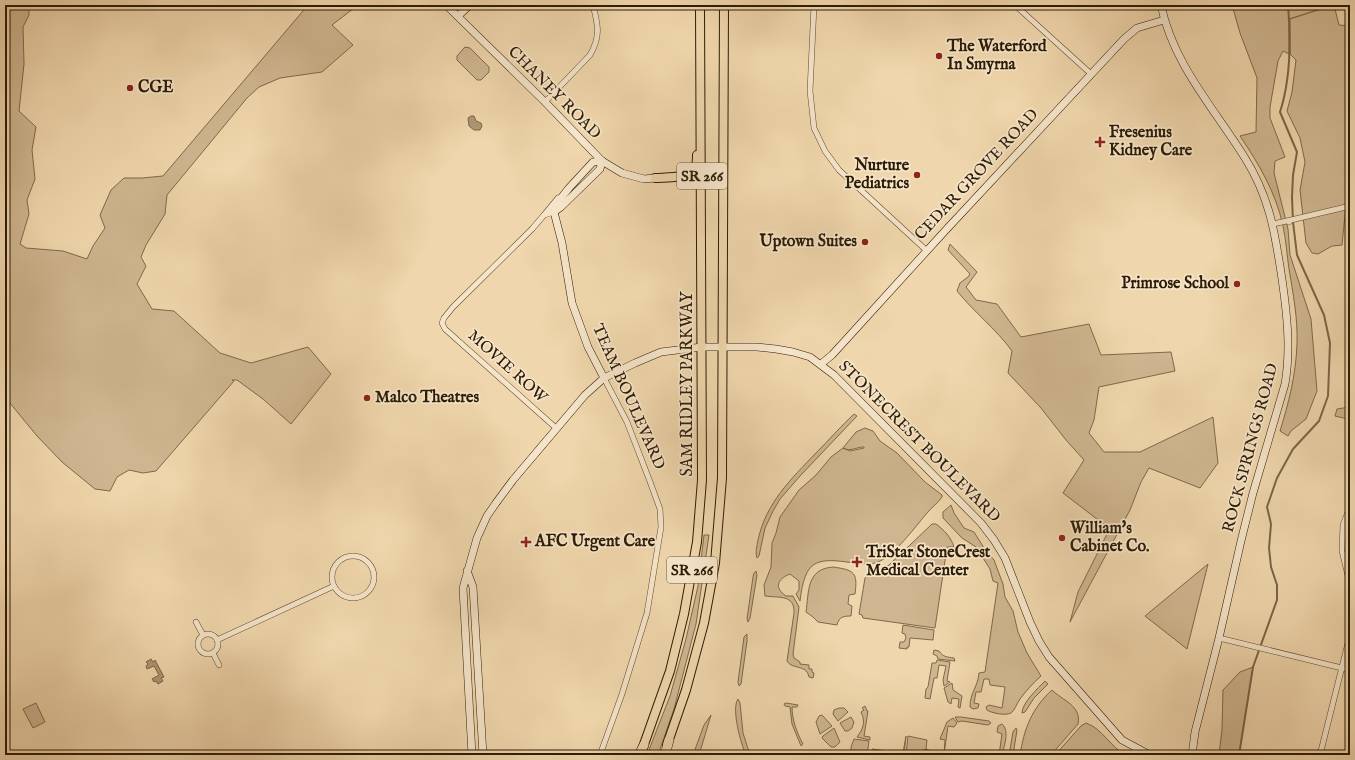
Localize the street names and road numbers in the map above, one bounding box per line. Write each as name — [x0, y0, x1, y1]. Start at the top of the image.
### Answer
street label: CHANEY ROAD — [503, 42, 605, 144]
street label: CEDAR GROVE ROAD — [911, 105, 1043, 245]
road number: SR 266 — [677, 163, 727, 189]
street label: SAM RIDLEY PARKWAY — [678, 290, 698, 476]
street label: TEAM BOULEVARD — [587, 321, 669, 473]
street label: MOVIE ROW — [463, 326, 551, 408]
street label: STONECREST BOULEVARD — [834, 357, 1004, 527]
street label: ROCK SPRINGS ROAD — [1219, 361, 1283, 535]
road number: SR 266 — [667, 557, 717, 583]

